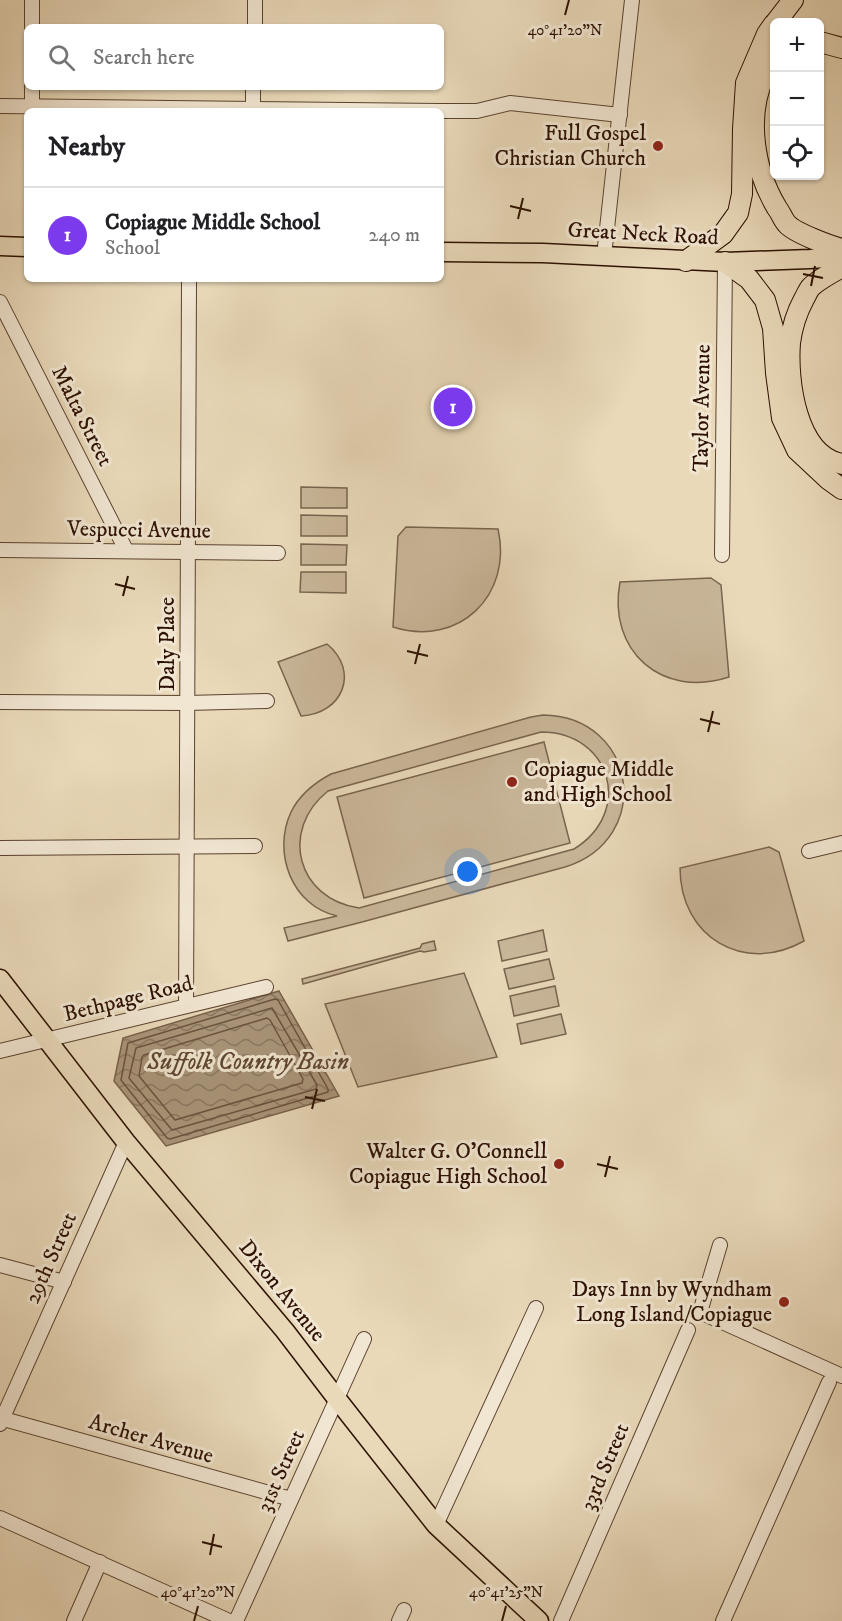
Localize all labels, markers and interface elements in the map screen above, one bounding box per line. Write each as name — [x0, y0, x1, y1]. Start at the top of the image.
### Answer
map controls — [770, 18, 824, 180]
button: + — [770, 18, 824, 72]
text: 40°41'20"N — [528, 21, 602, 40]
search box — [24, 24, 444, 90]
icon: search — [45, 41, 78, 74]
text: Search here — [93, 44, 195, 71]
button: − — [770, 72, 824, 126]
place label: Full Gospel Christian Church — [495, 120, 646, 172]
button: locate — [770, 126, 824, 180]
text: Nearby — [48, 131, 125, 164]
marker: Full Gospel Christian Church — [651, 139, 665, 153]
text: Copiague Middle School — [105, 209, 320, 236]
street label: Great Neck Road — [567, 217, 719, 251]
text: 1 — [64, 223, 71, 248]
text: 240 m — [369, 223, 420, 248]
text: School — [105, 236, 160, 261]
street label: Taylor Avenue — [687, 344, 717, 472]
street label: Malta Street — [45, 361, 119, 471]
pin: 1 — [434, 384, 472, 430]
street label: Vespucci Avenue — [66, 515, 211, 545]
street label: Daly Place — [154, 597, 181, 691]
place label: Copiague Middle and High School — [524, 756, 674, 808]
marker: Copiague Middle and High School — [505, 775, 519, 789]
your location — [453, 857, 482, 886]
street label: Bethpage Road — [61, 970, 195, 1028]
water label: Suffolk Country Basin — [146, 1047, 349, 1077]
place label: Walter G. O'Connell Copiague High School — [349, 1138, 547, 1190]
marker: Walter G. O'Connell Copiague High School — [552, 1157, 566, 1171]
street label: 29th Street — [19, 1208, 83, 1308]
street label: Dixon Avenue — [233, 1235, 331, 1347]
place label: Days Inn by Wyndham Long Island/Copiague — [572, 1276, 772, 1328]
marker: Days Inn by Wyndham Long Island/Copiague — [777, 1295, 791, 1309]
street label: Archer Avenue — [86, 1408, 216, 1470]
street label: 33rd Street — [575, 1419, 635, 1515]
street label: 31st Street — [251, 1426, 311, 1516]
text: 40°41'20"N — [161, 1583, 235, 1602]
text: 40°41'25"N — [469, 1583, 543, 1602]

